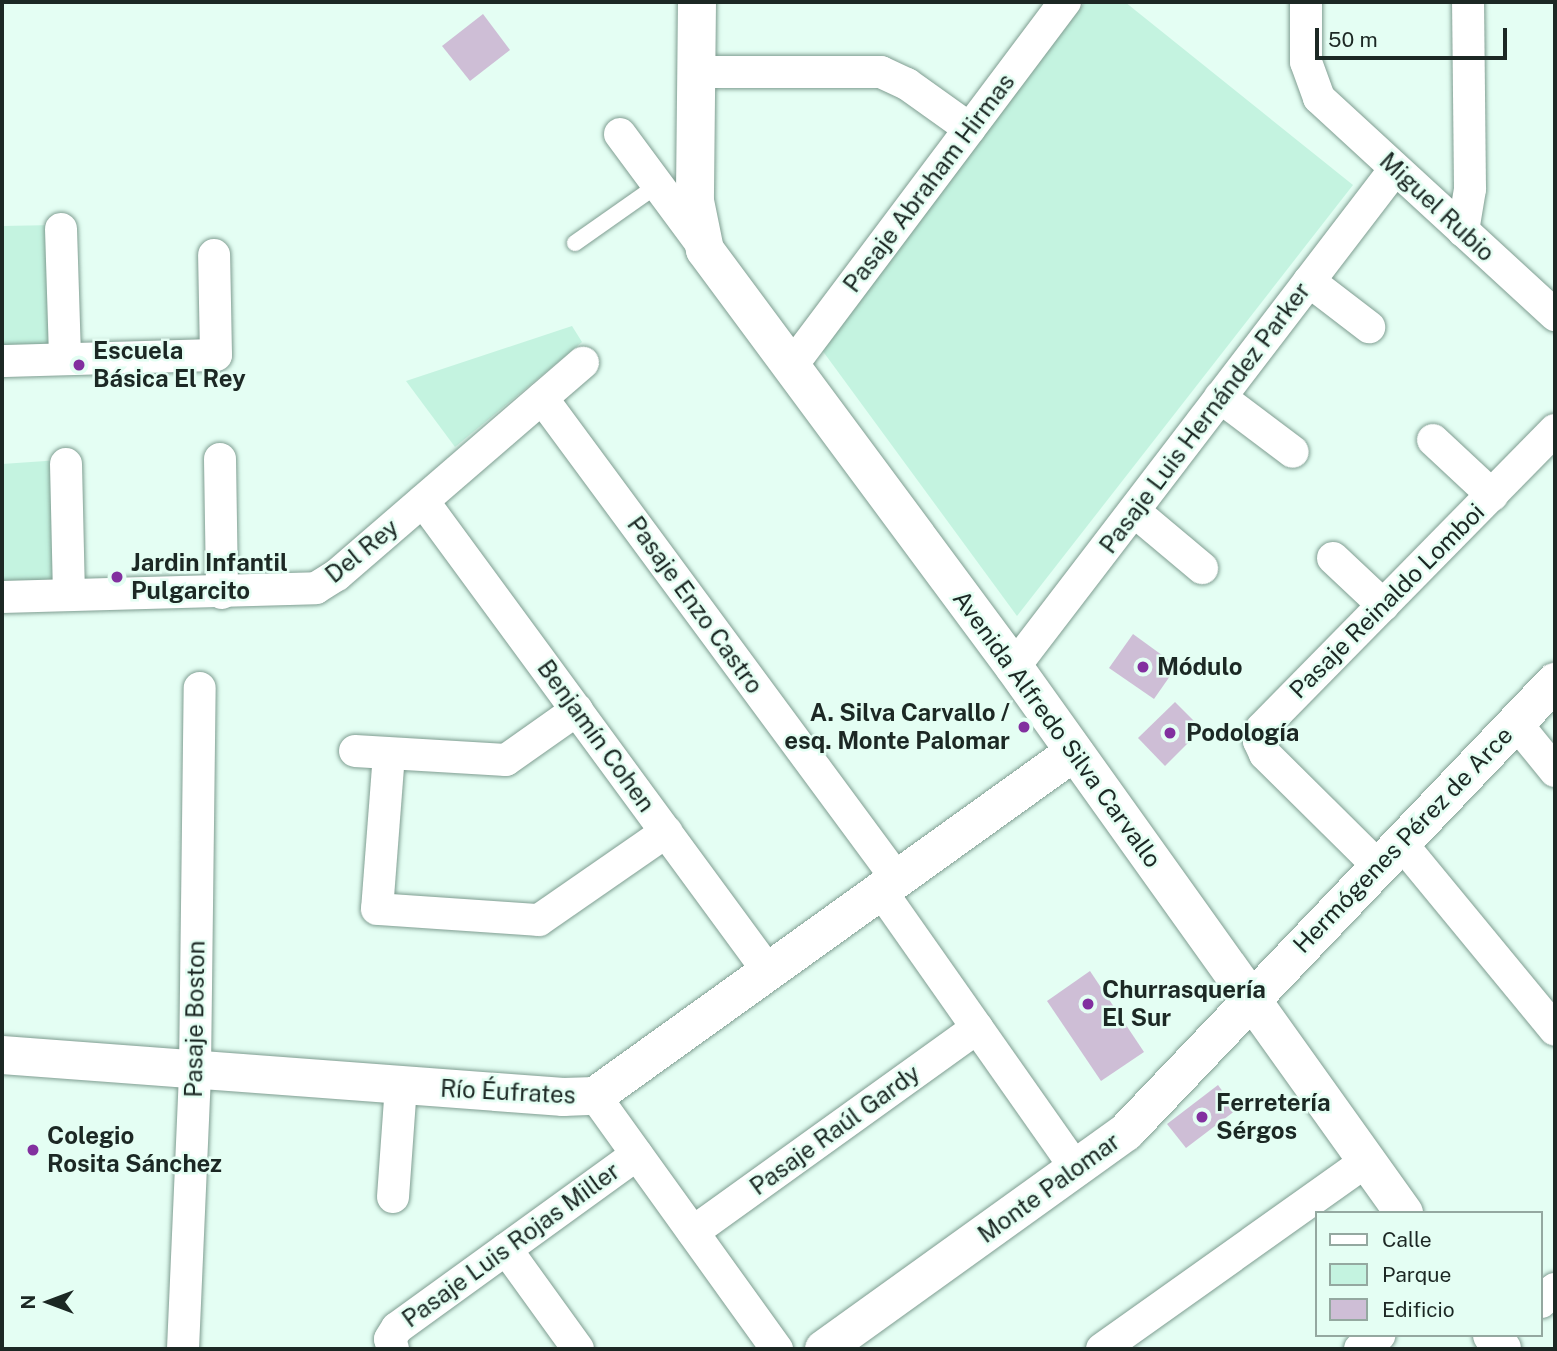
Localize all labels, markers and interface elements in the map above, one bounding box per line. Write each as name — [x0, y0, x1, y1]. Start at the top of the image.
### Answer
scale bar — [1319, 14, 1512, 58]
text: 50 m — [1328, 27, 1378, 52]
street label: Pasaje Abraham Hirmas — [837, 68, 1021, 298]
street label: Miguel Rubio — [1374, 147, 1500, 267]
street label: Pasaje Luis Hernández Parker — [1094, 277, 1316, 559]
place label: Escuela Básica El Rey — [93, 337, 246, 393]
marker: Escuela Básica El Rey — [71, 357, 87, 373]
street label: Pasaje Reinaldo Lomboi — [1284, 498, 1490, 704]
street label: Pasaje Enzo Castro — [621, 511, 769, 699]
street label: Del Rey — [320, 513, 404, 589]
place label: Jardin Infantil Pulgarcito — [131, 549, 288, 605]
marker: Jardin Infantil Pulgarcito — [109, 569, 125, 585]
street label: Avenida Alfredo Silva Carvallo — [947, 585, 1167, 873]
place label: Módulo — [1157, 653, 1242, 681]
street label: Benjamín Cohen — [531, 654, 661, 818]
marker: Módulo — [1135, 659, 1151, 675]
place label: A. Silva Carvallo / esq. Monte Palomar — [784, 699, 1010, 755]
marker: A. Silva Carvallo / esq. Monte Palomar — [1016, 719, 1032, 735]
place label: Podología — [1186, 719, 1299, 747]
street label: Hermógenes Pérez de Arce — [1287, 721, 1519, 959]
marker: Podología — [1160, 723, 1180, 743]
street label: Pasaje Boston — [179, 940, 211, 1098]
place label: Churrasquería El Sur — [1102, 976, 1266, 1032]
marker: Churrasquería El Sur — [1080, 996, 1096, 1012]
street label: Pasaje Raúl Gardy — [744, 1059, 926, 1201]
street label: Río Éufrates — [439, 1074, 577, 1110]
place label: Ferretería Sérgos — [1216, 1089, 1331, 1145]
marker: Ferretería Sérgos — [1194, 1109, 1210, 1125]
place label: Colegio Rosita Sánchez — [47, 1122, 222, 1178]
street label: Monte Palomar — [972, 1127, 1126, 1249]
marker: Colegio Rosita Sánchez — [25, 1142, 41, 1158]
street label: Pasaje Luis Rojas Miller — [397, 1156, 625, 1334]
legend — [1316, 1211, 1543, 1337]
text: Calle — [1382, 1227, 1432, 1252]
text: Parque — [1382, 1262, 1451, 1287]
north arrow — [14, 1267, 84, 1337]
text: N — [17, 1295, 39, 1309]
text: Edificio — [1382, 1297, 1455, 1322]

